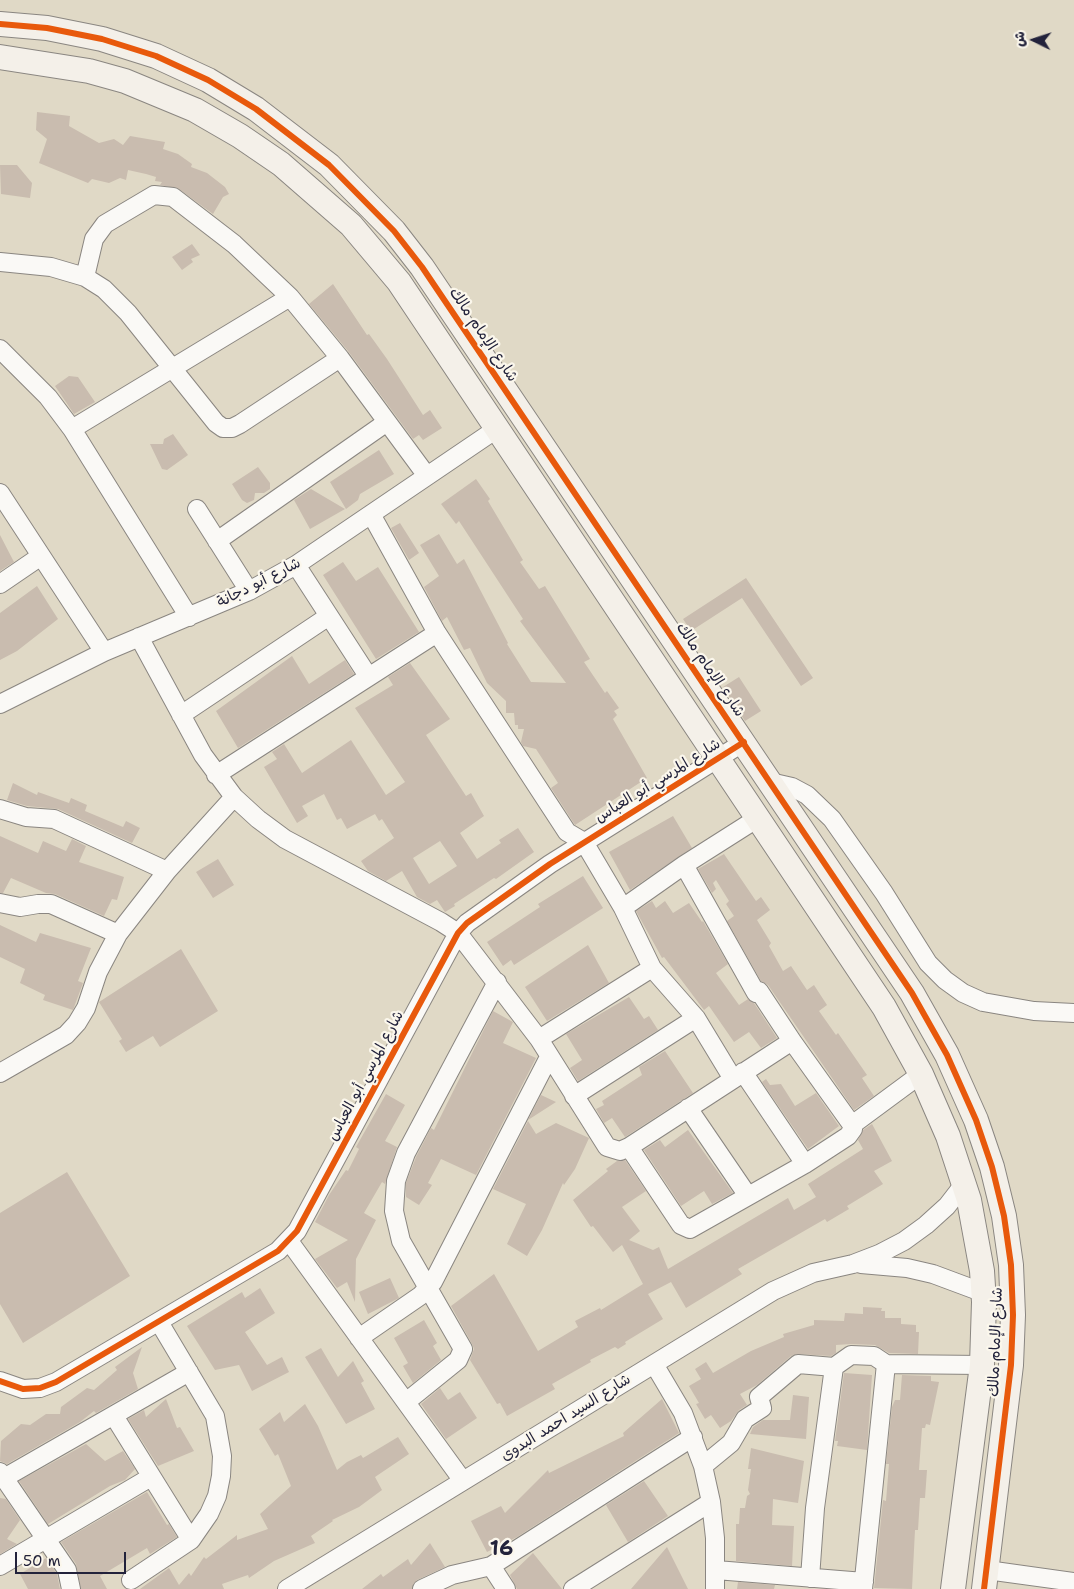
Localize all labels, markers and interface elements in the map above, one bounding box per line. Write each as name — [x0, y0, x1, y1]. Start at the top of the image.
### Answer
north arrow — [1009, 15, 1059, 65]
text: ش — [1010, 31, 1029, 47]
street label: شارع الإمام مالك — [445, 284, 521, 386]
street label: شارع أبو دجانة — [214, 554, 304, 612]
street label: شارع الإمام مالك — [672, 619, 748, 721]
street label: شارع المرسي أبو العباس — [592, 735, 724, 827]
street label: شارع المرسي أبو العباس — [324, 1008, 408, 1144]
street label: شارع الإمام مالك — [985, 1287, 1007, 1397]
street label: شارع السيد احمد البدوى — [498, 1371, 634, 1465]
district label: 16 — [489, 1538, 515, 1562]
scale bar — [18, 1542, 129, 1574]
text: 50 m — [23, 1551, 61, 1571]

